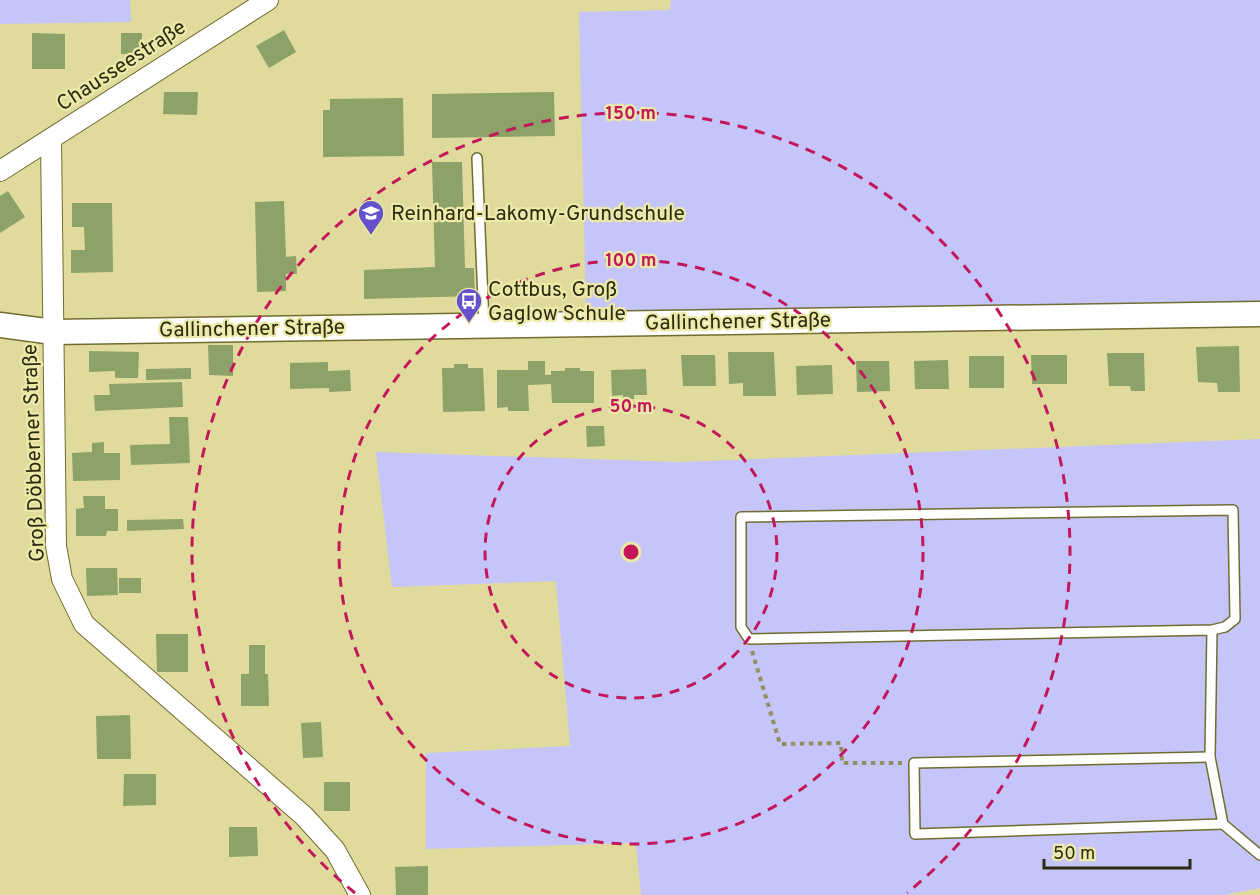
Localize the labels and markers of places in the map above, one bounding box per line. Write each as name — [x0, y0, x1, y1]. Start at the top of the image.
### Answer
school or university icon: Reinhard-Lakomy-Grundschule — [356, 198, 386, 236]
place label: Reinhard-Lakomy-Grundschule — [391, 201, 685, 228]
place label: Cottbus, Groß Gaglow Schule — [488, 277, 626, 328]
bus stop icon: Cottbus, Groß Gaglow Schule — [454, 286, 484, 324]
centre of rings — [621, 542, 641, 562]

